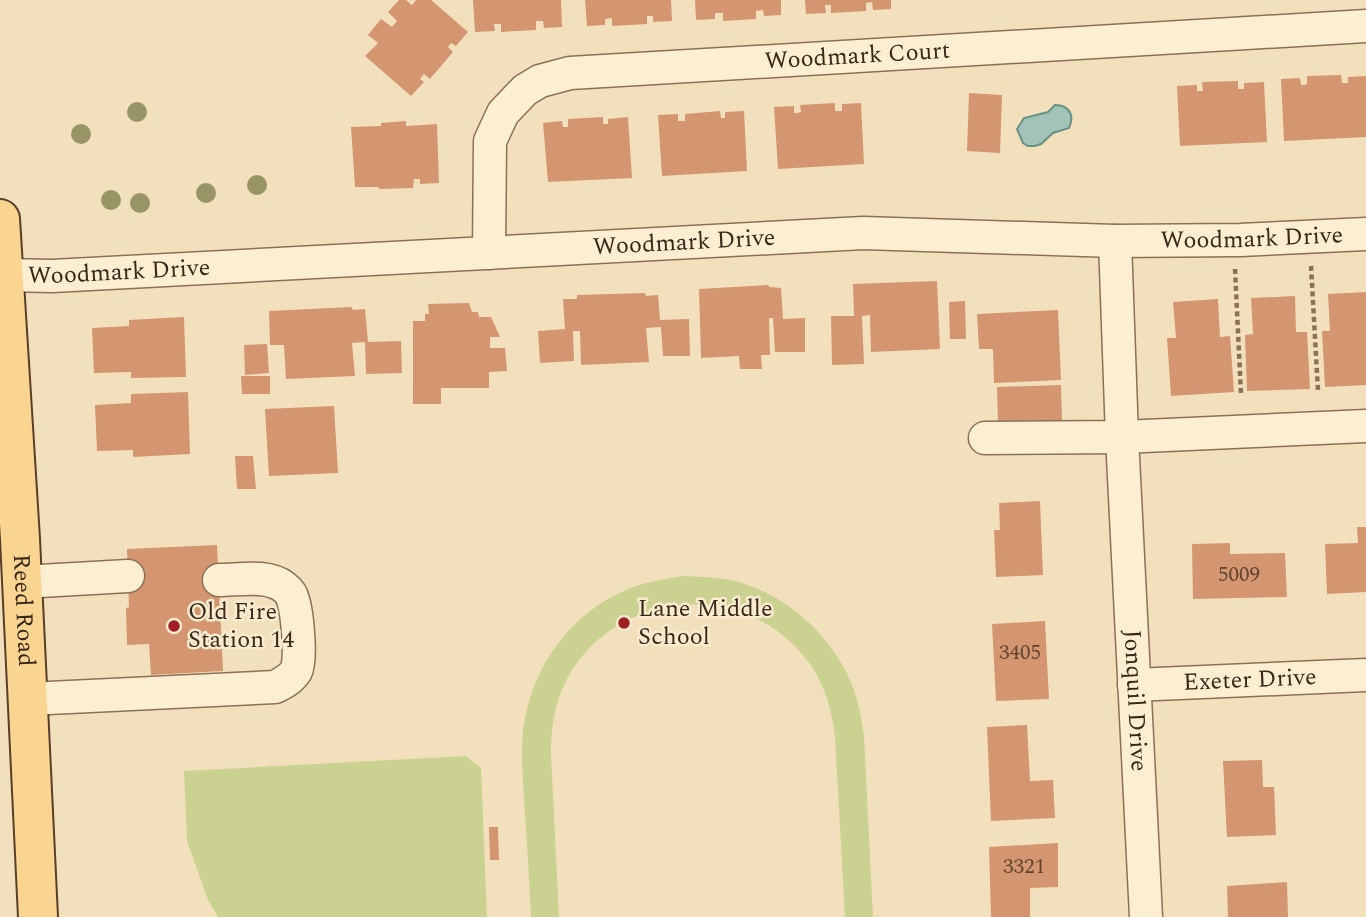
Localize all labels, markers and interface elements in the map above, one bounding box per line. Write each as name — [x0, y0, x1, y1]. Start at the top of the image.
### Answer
street label: Woodmark Court — [763, 33, 951, 79]
street label: Woodmark Drive — [1160, 217, 1344, 259]
street label: Woodmark Drive — [592, 220, 776, 265]
street label: Woodmark Drive — [27, 250, 211, 294]
street label: Reed Road — [3, 553, 44, 667]
house number: 5009 — [1218, 559, 1260, 591]
place label: Lane Middle School — [638, 591, 773, 655]
place label: Old Fire Station 14 — [188, 594, 294, 658]
marker: Lane Middle School — [616, 615, 632, 631]
marker: Old Fire Station 14 — [166, 618, 182, 634]
street label: Jonquil Drive — [1114, 629, 1157, 772]
house number: 3405 — [999, 637, 1041, 669]
street label: Exeter Drive — [1182, 659, 1317, 701]
house number: 3321 — [1003, 851, 1045, 883]

